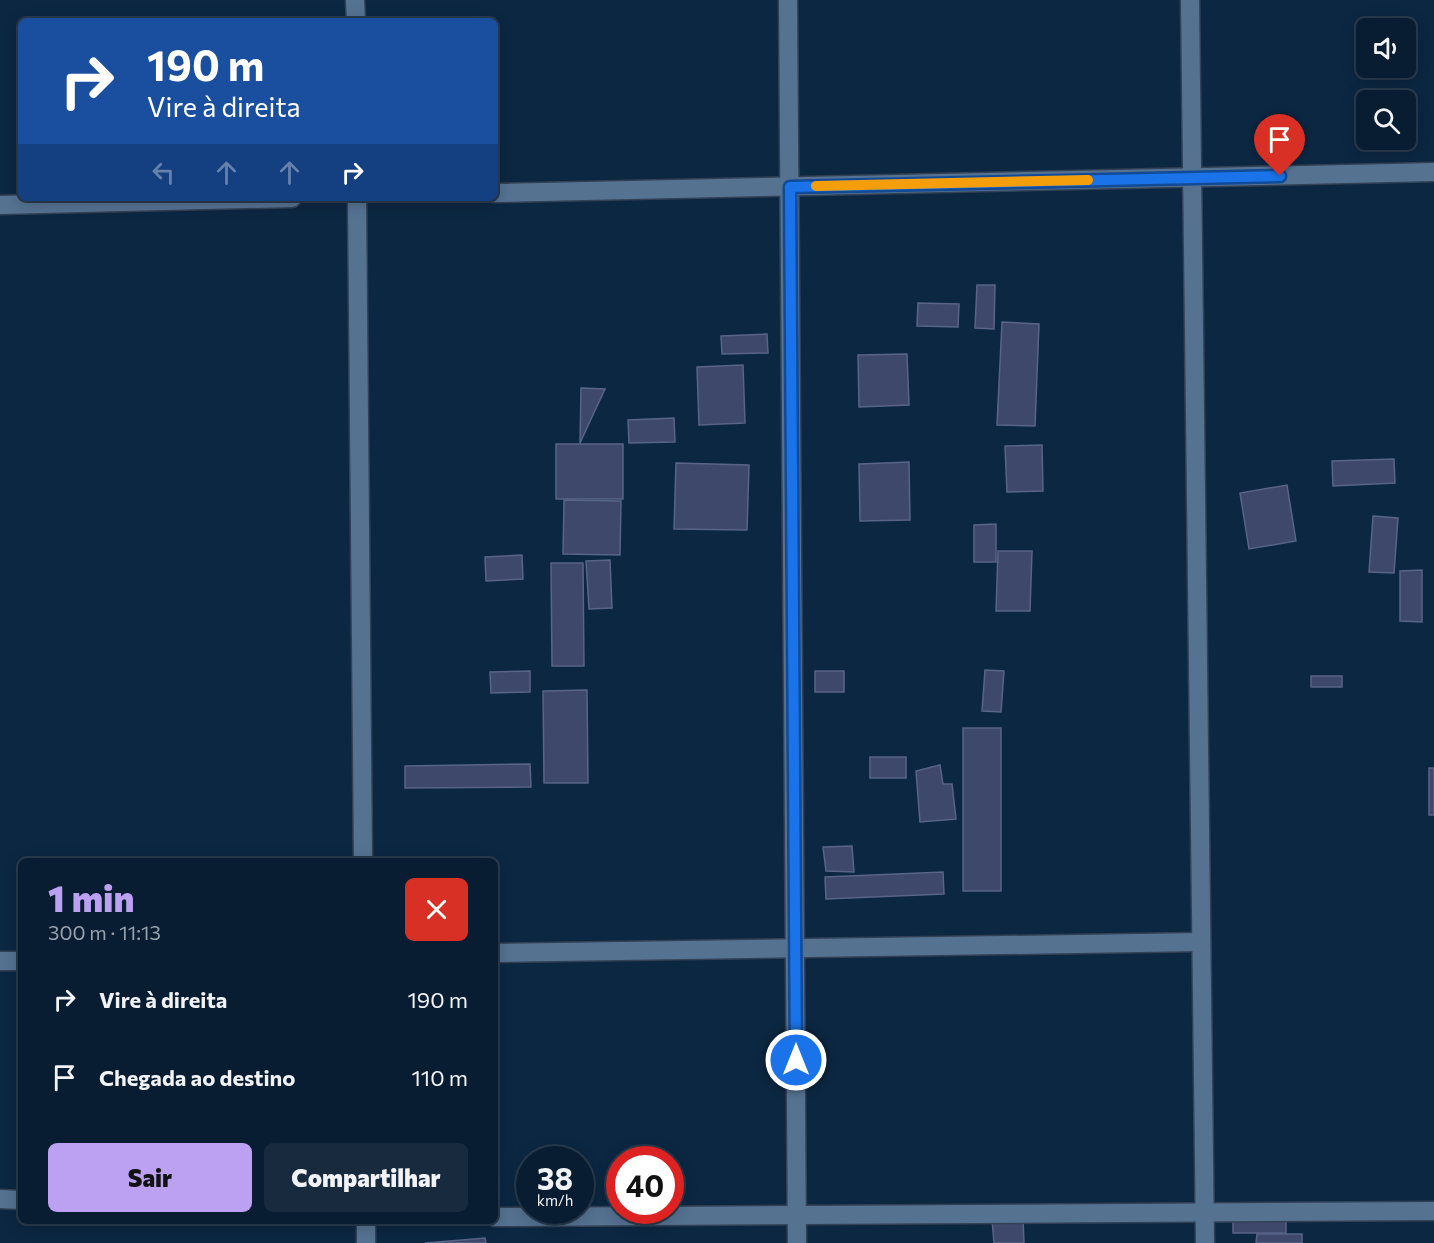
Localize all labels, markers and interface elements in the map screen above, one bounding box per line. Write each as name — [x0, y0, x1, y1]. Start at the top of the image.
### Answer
map controls — [1356, 18, 1416, 150]
button: sound — [1356, 18, 1416, 78]
text: 190 m — [147, 38, 265, 90]
icon: right — [48, 42, 126, 120]
text: Vire à direita — [147, 90, 301, 123]
button: search — [1356, 90, 1416, 150]
pin — [1254, 114, 1305, 176]
icon: arrive — [1263, 123, 1296, 156]
icon: left — [147, 156, 180, 189]
icon: ahead — [210, 156, 243, 189]
icon: ahead — [273, 156, 306, 189]
icon: right — [336, 156, 369, 189]
text: 1 min — [48, 875, 134, 919]
button: close — [405, 878, 468, 941]
text: 300 m · 11:13 — [48, 920, 161, 944]
icon: right — [48, 983, 81, 1016]
text: Vire à direita — [99, 986, 227, 1013]
text: 190 m — [407, 986, 468, 1013]
position arrow — [764, 1028, 828, 1092]
icon: arrive — [48, 1061, 81, 1094]
text: Chegada ao destino — [99, 1064, 295, 1091]
text: 110 m — [411, 1064, 468, 1091]
button: Sair — [48, 1143, 252, 1212]
button: Compartilhar — [264, 1143, 468, 1212]
speed limit sign: 40 — [606, 1146, 684, 1224]
text: 38 — [537, 1159, 573, 1196]
text: km/h — [537, 1191, 573, 1209]

